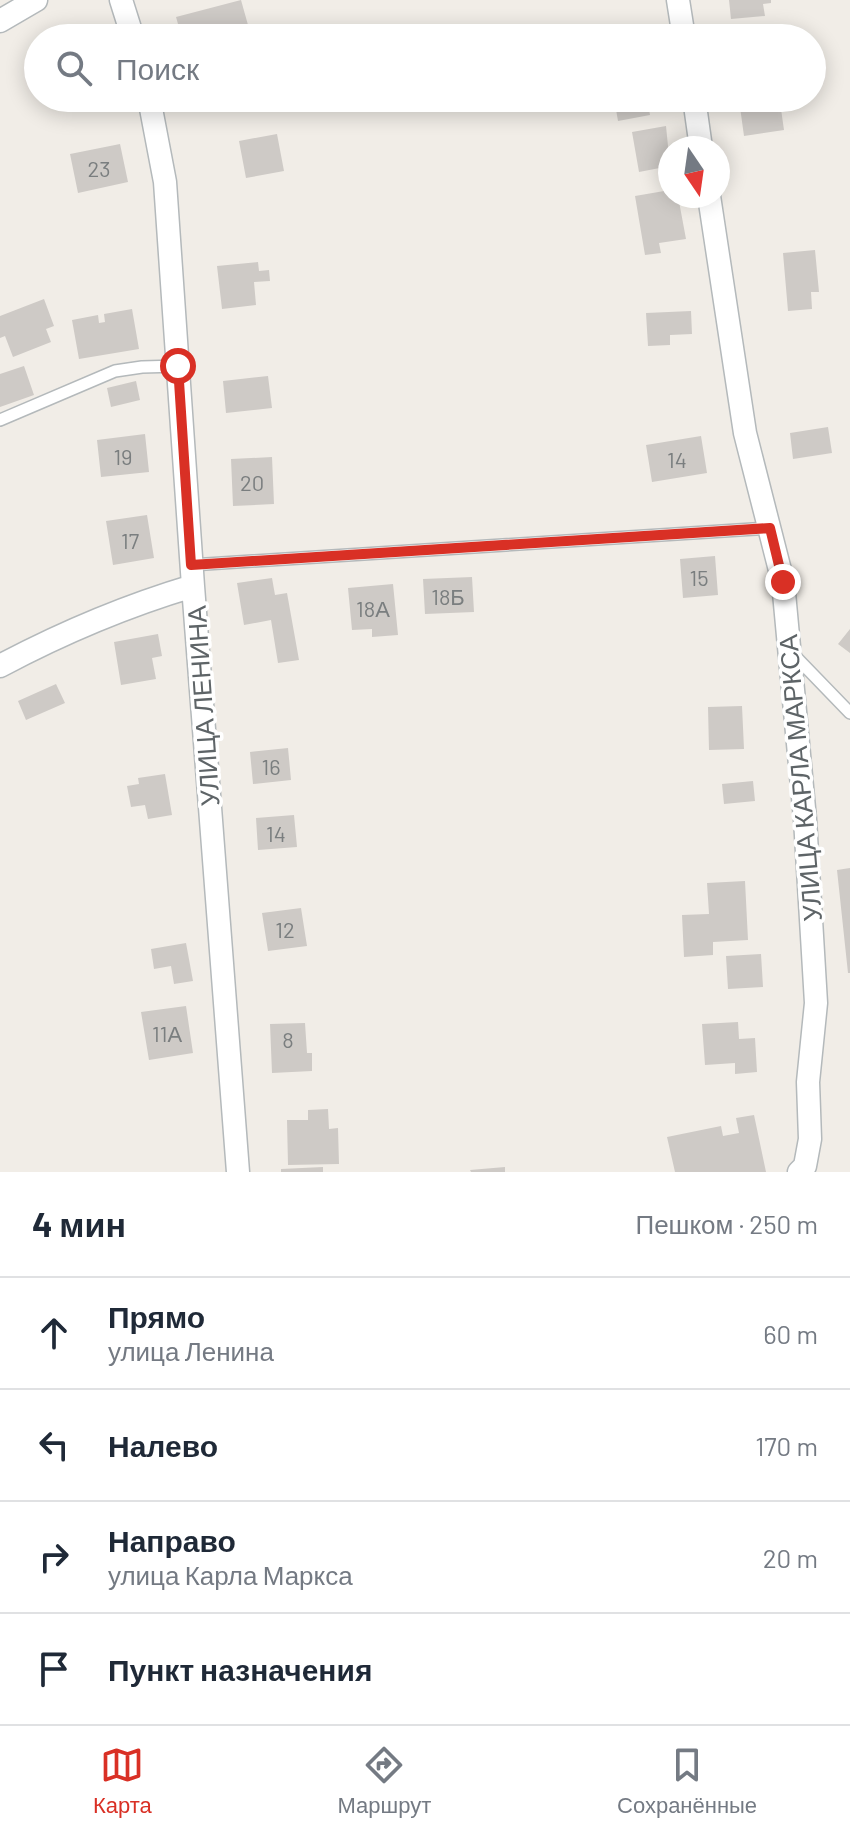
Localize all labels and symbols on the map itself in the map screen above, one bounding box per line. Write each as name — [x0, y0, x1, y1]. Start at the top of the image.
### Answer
north arrow — [658, 136, 730, 208]
house number: 23 — [88, 155, 111, 181]
route start — [160, 348, 196, 384]
house number: 19 — [113, 443, 133, 469]
house number: 14 — [667, 446, 687, 472]
house number: 20 — [240, 469, 264, 495]
house number: 17 — [121, 527, 139, 553]
house number: 15 — [689, 564, 709, 590]
route end — [765, 564, 801, 600]
house number: 18Б — [431, 583, 465, 609]
house number: 18А — [356, 595, 390, 621]
street label: УЛИЦА ЛЕНИНА — [179, 604, 224, 807]
street label: УЛИЦА КАРЛА МАРКСА — [771, 633, 827, 923]
house number: 16 — [261, 753, 281, 779]
house number: 14 — [266, 820, 286, 846]
house number: 12 — [275, 916, 295, 942]
house number: 11А — [152, 1020, 182, 1046]
house number: 8 — [282, 1026, 294, 1052]

